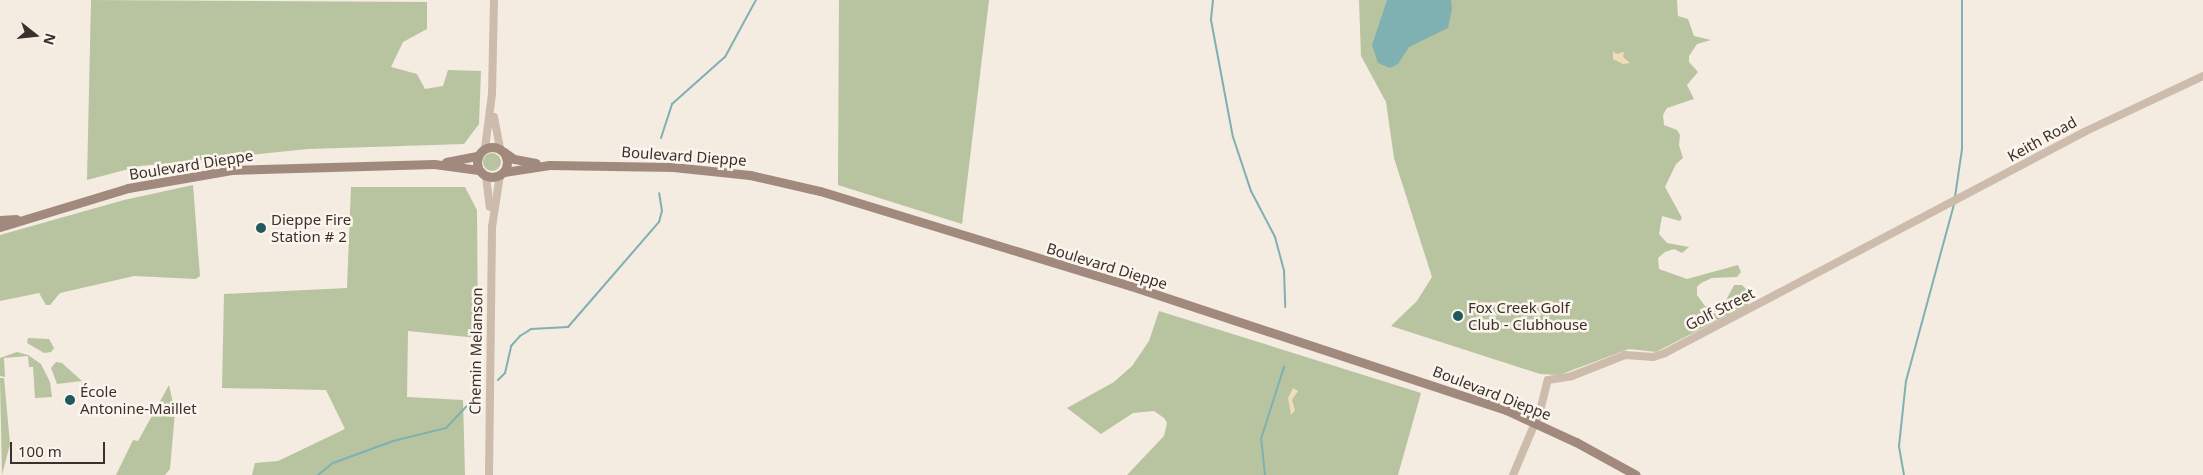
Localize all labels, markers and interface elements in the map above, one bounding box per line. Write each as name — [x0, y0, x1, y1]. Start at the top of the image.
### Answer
north arrow — [10, 10, 60, 60]
text: N — [39, 31, 61, 47]
street label: Keith Road — [2004, 113, 2080, 165]
street label: Boulevard Dieppe — [621, 143, 747, 169]
street label: Boulevard Dieppe — [128, 146, 254, 184]
place label: Dieppe Fire Station # 2 — [271, 210, 351, 245]
marker: Dieppe Fire Station # 2 — [255, 222, 267, 234]
street label: Boulevard Dieppe — [1044, 239, 1170, 293]
street label: Golf Street — [1683, 284, 1757, 334]
street label: Chemin Melanson — [466, 287, 486, 415]
place label: Fox Creek Golf Club - Clubhouse — [1468, 298, 1588, 333]
marker: Fox Creek Golf Club - Clubhouse — [1452, 310, 1464, 322]
street label: Boulevard Dieppe — [1430, 362, 1554, 424]
place label: École Antonine-Maillet — [80, 382, 197, 417]
marker: École Antonine-Maillet — [64, 394, 76, 406]
scale bar — [12, 432, 108, 464]
text: 100 m — [18, 441, 62, 461]

